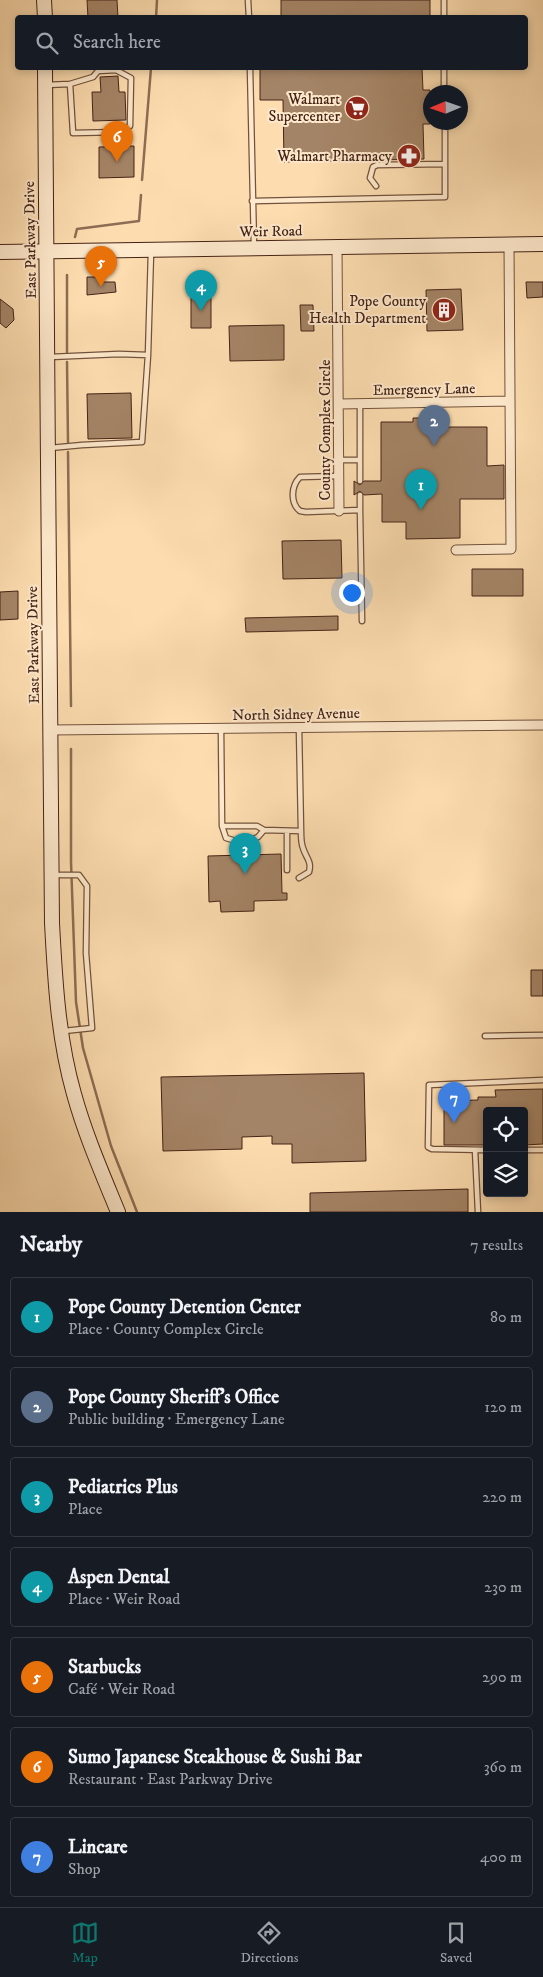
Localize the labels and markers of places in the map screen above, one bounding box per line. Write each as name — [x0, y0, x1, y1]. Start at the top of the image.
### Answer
place label: Walmart Supercenter — [269, 90, 340, 126]
supermarket icon: Walmart Supercenter — [344, 95, 370, 121]
pin: 6 — [101, 121, 133, 162]
pharmacy icon: Walmart Pharmacy — [396, 143, 422, 169]
place label: Walmart Pharmacy — [276, 147, 393, 166]
pin: 5 — [85, 246, 117, 287]
pin: 4 — [185, 270, 217, 311]
place label: Pope County Health Department — [309, 292, 427, 328]
building icon: Pope County Health Department — [431, 297, 457, 323]
pin: 2 — [418, 405, 450, 446]
pin: 1 — [405, 469, 437, 510]
pin: 3 — [229, 833, 261, 874]
pin: 7 — [438, 1082, 470, 1123]

